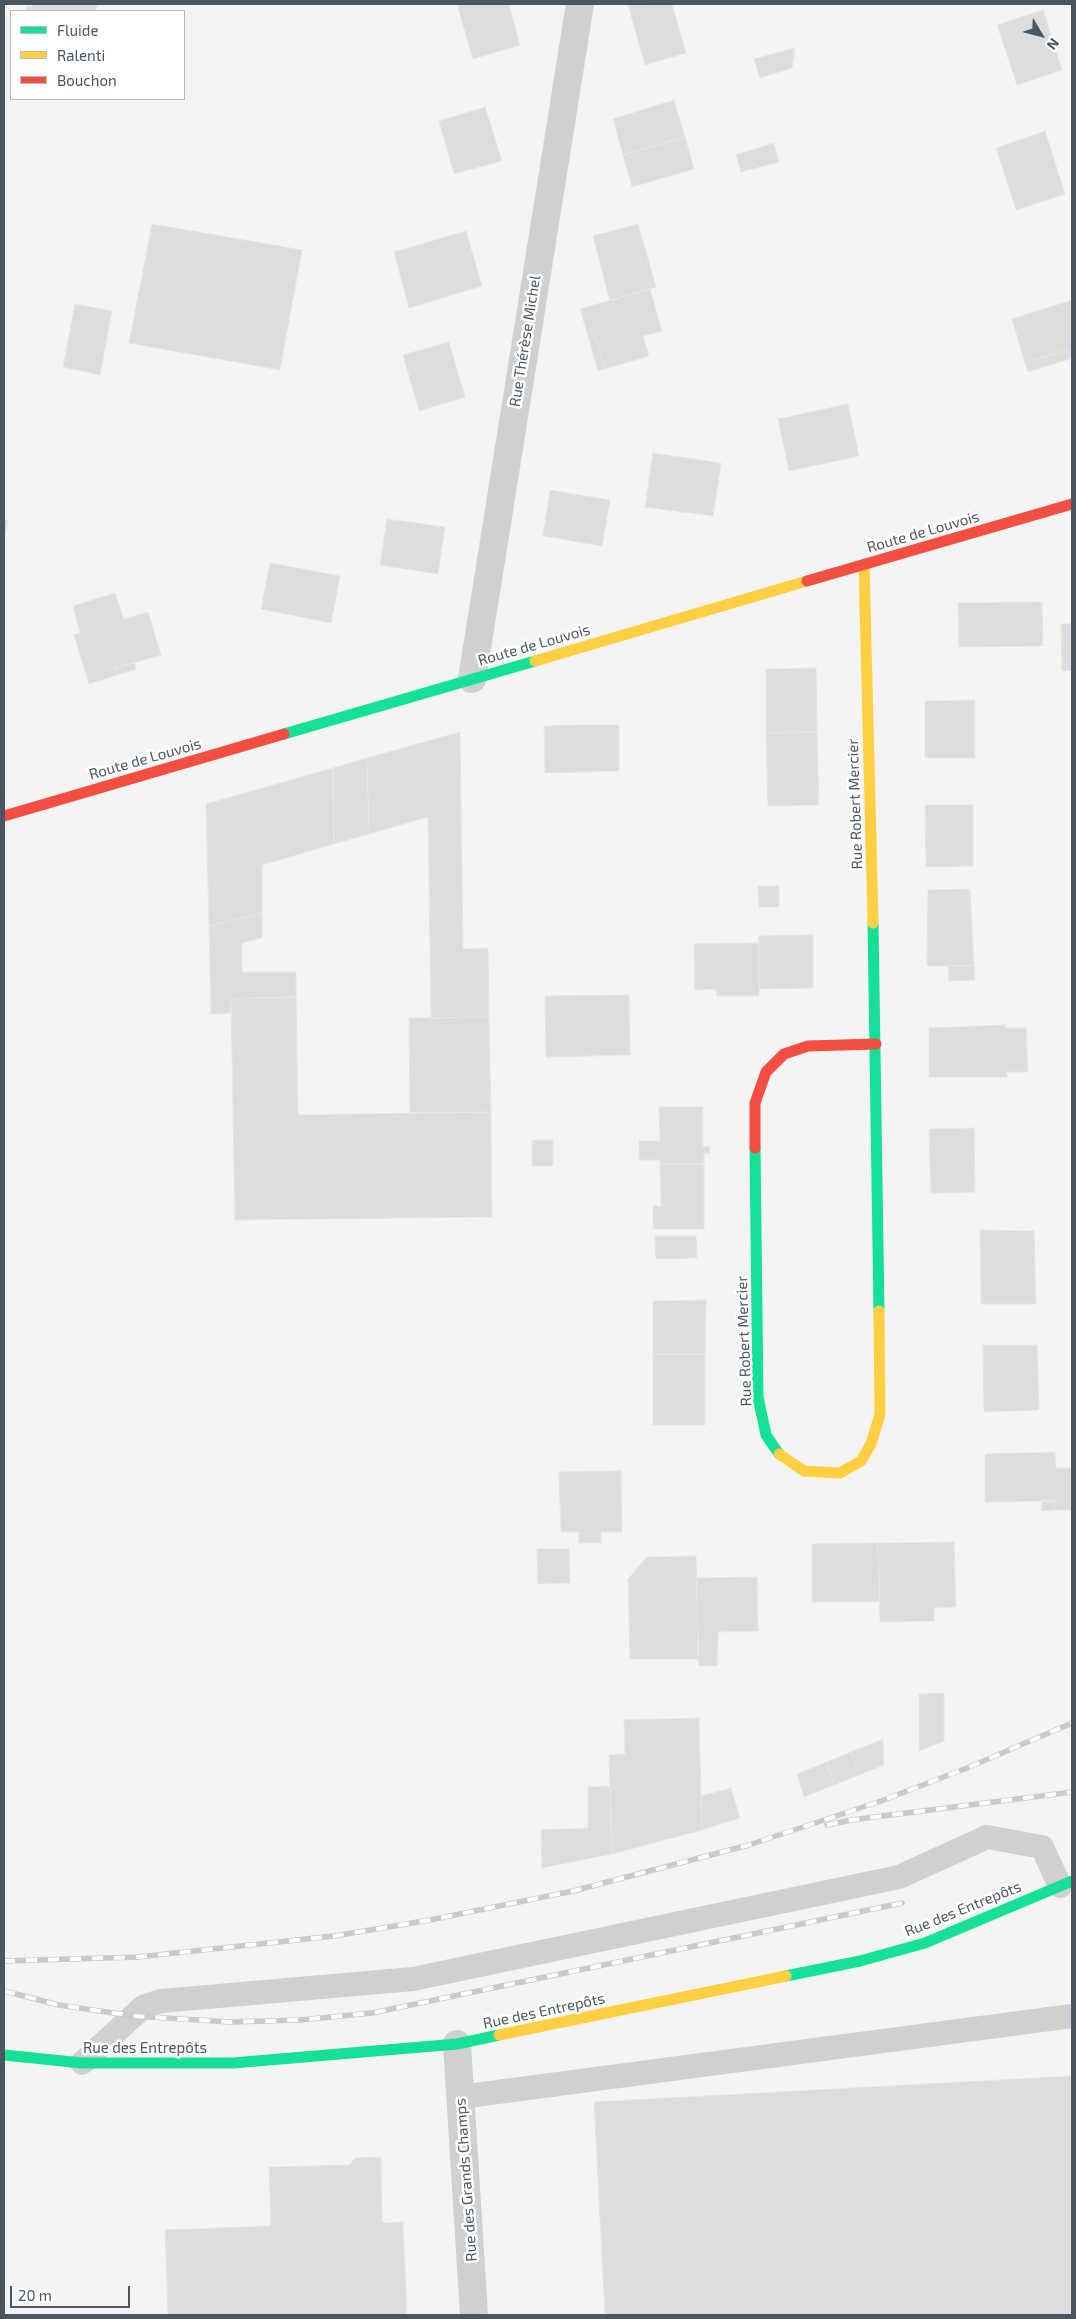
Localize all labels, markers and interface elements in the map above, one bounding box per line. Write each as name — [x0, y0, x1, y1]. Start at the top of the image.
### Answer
legend — [10, 10, 185, 100]
north arrow — [1016, 10, 1066, 60]
text: Fluide — [57, 21, 98, 39]
text: N — [1044, 35, 1063, 53]
text: Ralenti — [57, 46, 105, 64]
text: Bouchon — [57, 71, 117, 89]
street label: Rue Thérèse Michel — [506, 274, 544, 408]
street label: Route de Louvois — [865, 507, 981, 557]
street label: Route de Louvois — [476, 620, 592, 670]
street label: Route de Louvois — [87, 734, 203, 784]
street label: Rue Robert Mercier — [844, 738, 866, 870]
street label: Rue Robert Mercier — [733, 1275, 755, 1407]
street label: Rue des Entrepôts — [902, 1877, 1024, 1941]
street label: Rue des Entrepôts — [481, 1989, 607, 2033]
street label: Rue des Entrepôts — [83, 2039, 207, 2057]
street label: Rue des Grands Champs — [451, 2098, 481, 2262]
scale bar — [12, 2276, 132, 2308]
text: 20 m — [18, 2286, 52, 2304]

